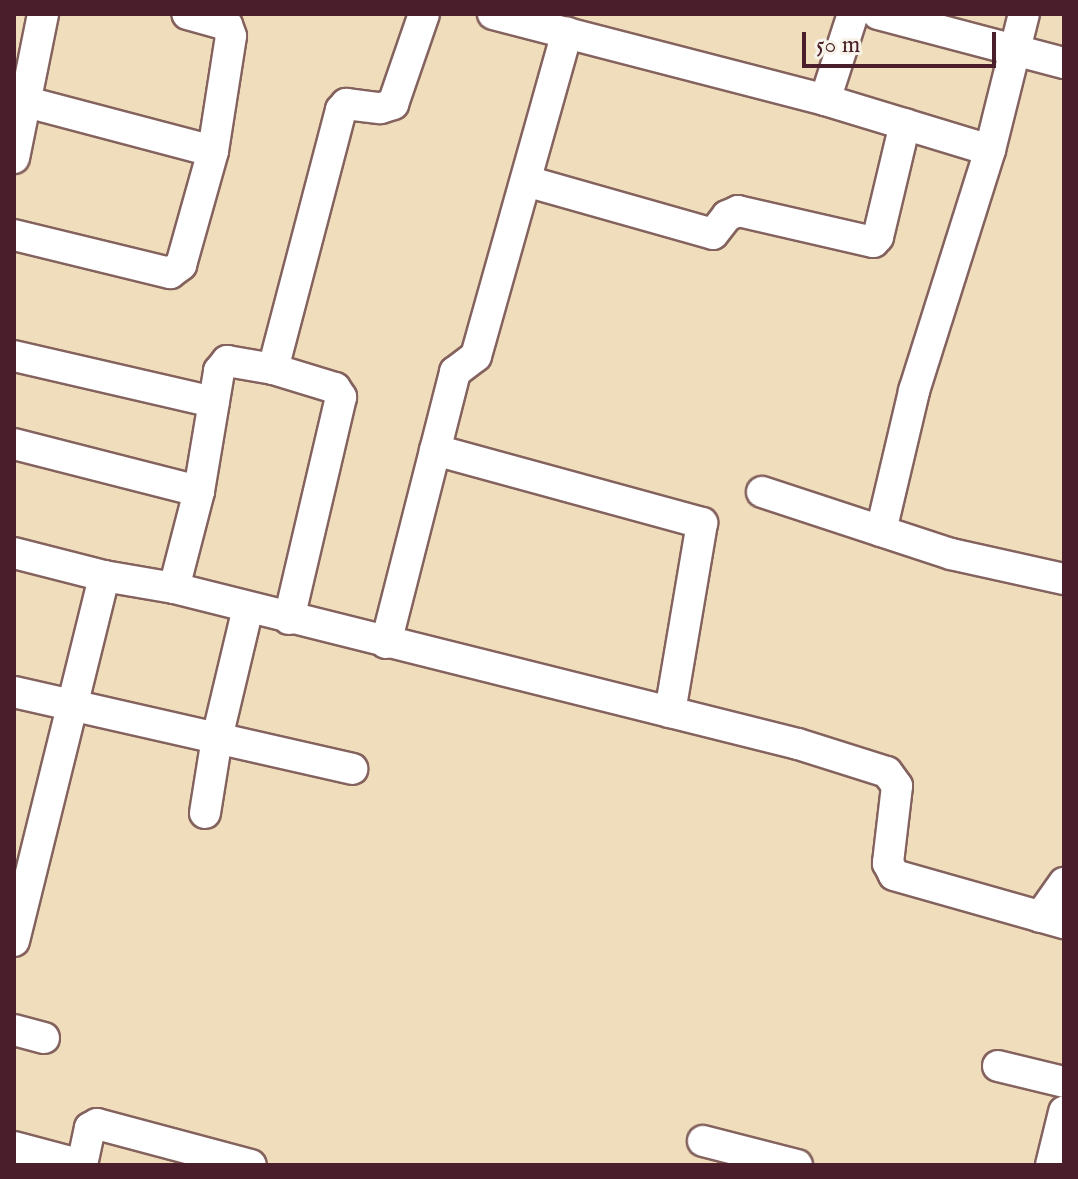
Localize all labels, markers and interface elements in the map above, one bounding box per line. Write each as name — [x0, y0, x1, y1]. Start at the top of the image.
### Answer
scale bar — [806, 16, 1000, 66]
text: 50 m — [816, 30, 860, 61]

